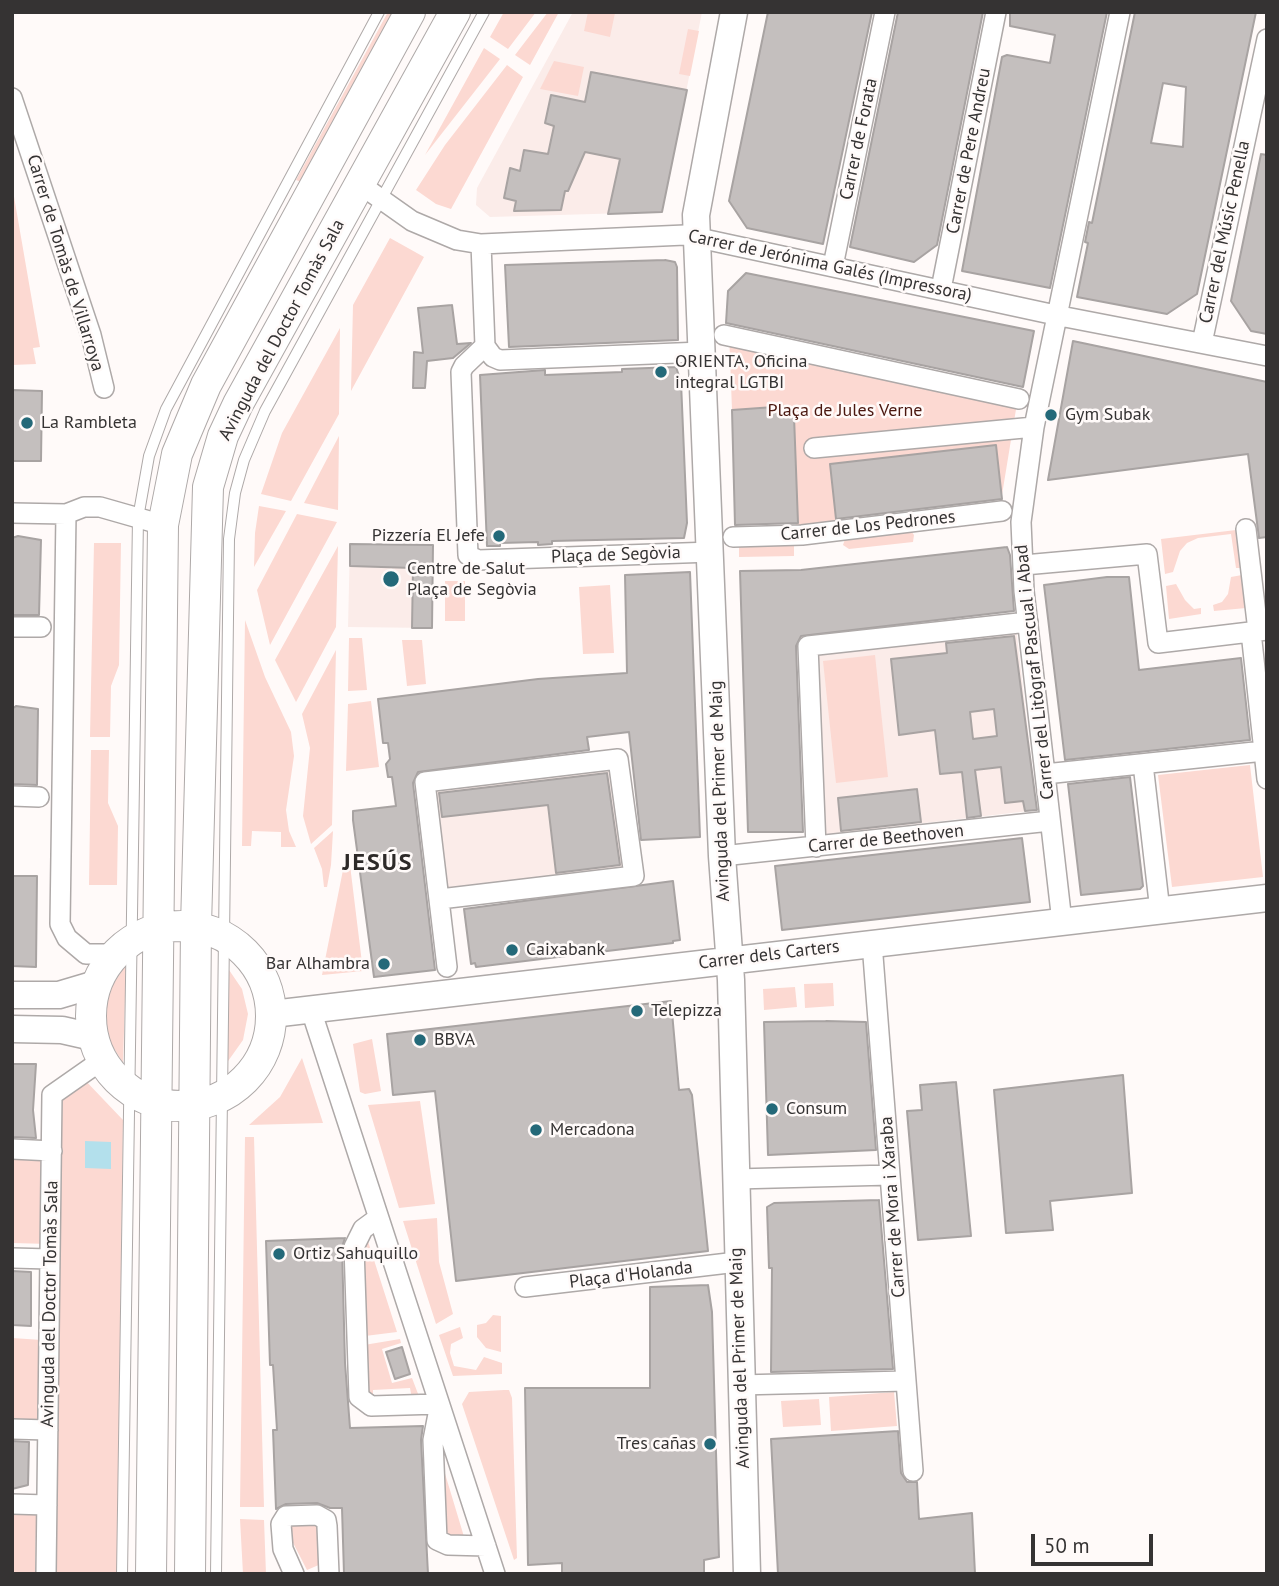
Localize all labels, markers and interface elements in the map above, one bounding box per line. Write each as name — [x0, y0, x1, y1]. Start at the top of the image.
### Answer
street label: Carrer de Pere Andreu — [942, 66, 996, 236]
street label: Carrer de Forata — [836, 76, 882, 202]
street label: Carrer del Músic Penella — [1195, 139, 1255, 325]
street label: Carrer de Tomàs de Villarroya — [22, 152, 108, 374]
street label: Avinguda del Doctor Tomàs Sala — [215, 216, 349, 444]
street label: Carrer de Jerónima Galés (Impressora) — [686, 225, 974, 307]
place label: ORIENTA, Oficina integral LGTBI — [675, 351, 807, 394]
marker: ORIENTA, Oficina integral LGTBI — [653, 364, 669, 380]
park label: Plaça de Jules Verne — [768, 400, 922, 422]
place label: Gym Subak — [1065, 404, 1150, 426]
marker: Gym Subak — [1043, 407, 1059, 423]
place label: La Rambleta — [41, 412, 137, 434]
marker: La Rambleta — [19, 415, 35, 431]
street label: Carrer de Los Pedrones — [780, 506, 956, 546]
place label: Pizzería El Jefe — [372, 525, 485, 547]
marker: Pizzería El Jefe — [491, 528, 507, 544]
street label: Plaça de Segòvia — [551, 542, 681, 568]
street label: Carrer del Litògraf Pascual i Abad — [1011, 543, 1059, 801]
place label: Centre de Salut Plaça de Segòvia — [407, 558, 537, 600]
marker: Centre de Salut Plaça de Segòvia — [381, 569, 401, 589]
street label: Avinguda del Primer de Maig — [705, 680, 735, 902]
street label: Carrer de Beethoven — [807, 820, 965, 858]
district label: JESÚS — [343, 849, 413, 877]
street label: Carrer dels Carters — [697, 936, 841, 974]
place label: Caixabank — [526, 939, 605, 961]
marker: Caixabank — [504, 942, 520, 958]
place label: Bar Alhambra — [266, 953, 370, 975]
marker: Bar Alhambra — [376, 956, 392, 972]
place label: Telepizza — [651, 1000, 722, 1022]
marker: Telepizza — [629, 1003, 645, 1019]
place label: BBVA — [434, 1029, 475, 1051]
marker: BBVA — [412, 1032, 428, 1048]
place label: Consum — [786, 1098, 847, 1120]
marker: Consum — [764, 1101, 780, 1117]
street label: Carrer de Mora i Xaraba — [876, 1116, 910, 1298]
place label: Mercadona — [550, 1119, 635, 1141]
marker: Mercadona — [528, 1122, 544, 1138]
street label: Avinguda del Doctor Tomàs Sala — [37, 1180, 63, 1428]
place label: Ortiz Sahuquillo — [293, 1243, 418, 1265]
marker: Ortiz Sahuquillo — [271, 1246, 287, 1262]
street label: Avinguda del Primer de Maig — [725, 1247, 755, 1469]
street label: Plaça d'Holanda — [568, 1257, 694, 1293]
place label: Tres cañas — [617, 1433, 696, 1455]
marker: Tres cañas — [702, 1436, 718, 1452]
scale bar — [1034, 1520, 1156, 1564]
text: 50 m — [1044, 1532, 1090, 1559]

